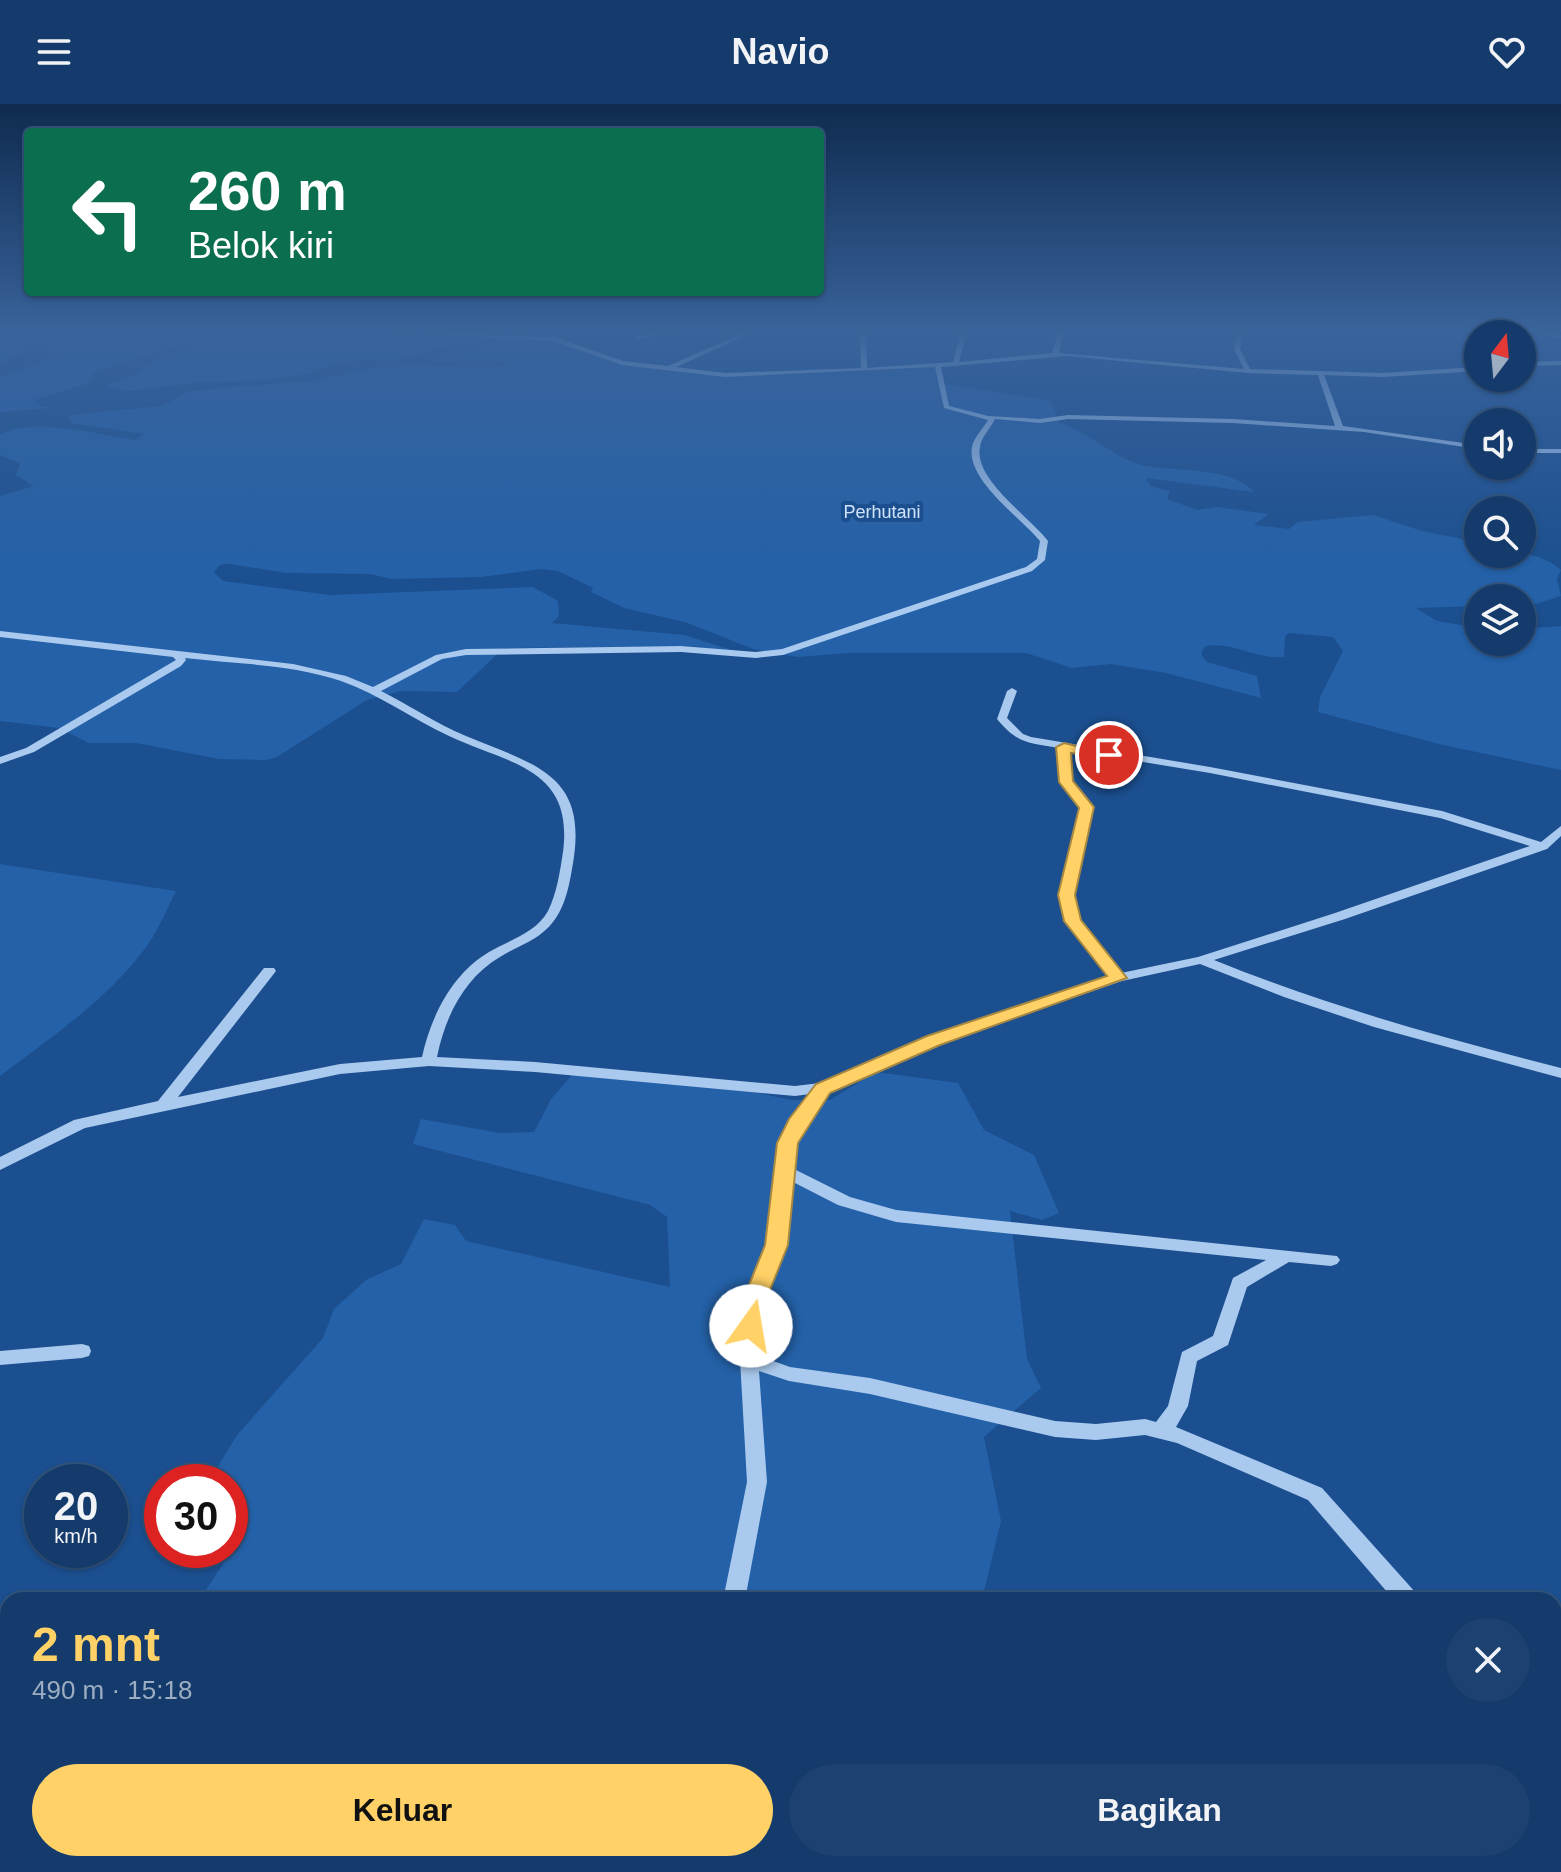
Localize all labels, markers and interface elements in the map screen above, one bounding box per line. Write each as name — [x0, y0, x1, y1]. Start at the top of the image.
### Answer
icon: menu — [32, 30, 76, 74]
icon: heart — [1485, 30, 1529, 74]
text: Navio — [731, 31, 830, 72]
text: 260 m — [188, 159, 347, 222]
icon: left — [56, 160, 160, 264]
text: Belok kiri — [188, 225, 334, 266]
north arrow — [1464, 320, 1536, 392]
map controls — [1464, 320, 1536, 656]
button: sound — [1464, 408, 1536, 480]
button: search — [1464, 496, 1536, 568]
park label: Perhutani — [843, 502, 921, 522]
button: layers — [1464, 584, 1536, 656]
pin — [1075, 721, 1143, 789]
icon: arrive — [1087, 733, 1131, 777]
position arrow — [709, 1284, 793, 1368]
speed limit sign: 30 — [144, 1464, 248, 1568]
text: 20 — [54, 1484, 98, 1528]
text: km/h — [54, 1525, 98, 1547]
text: 2 mnt — [32, 1618, 160, 1671]
button: close — [1446, 1618, 1530, 1702]
text: 490 m · 15:18 — [32, 1675, 192, 1705]
button: Keluar — [32, 1764, 773, 1856]
button: Bagikan — [789, 1764, 1530, 1856]

